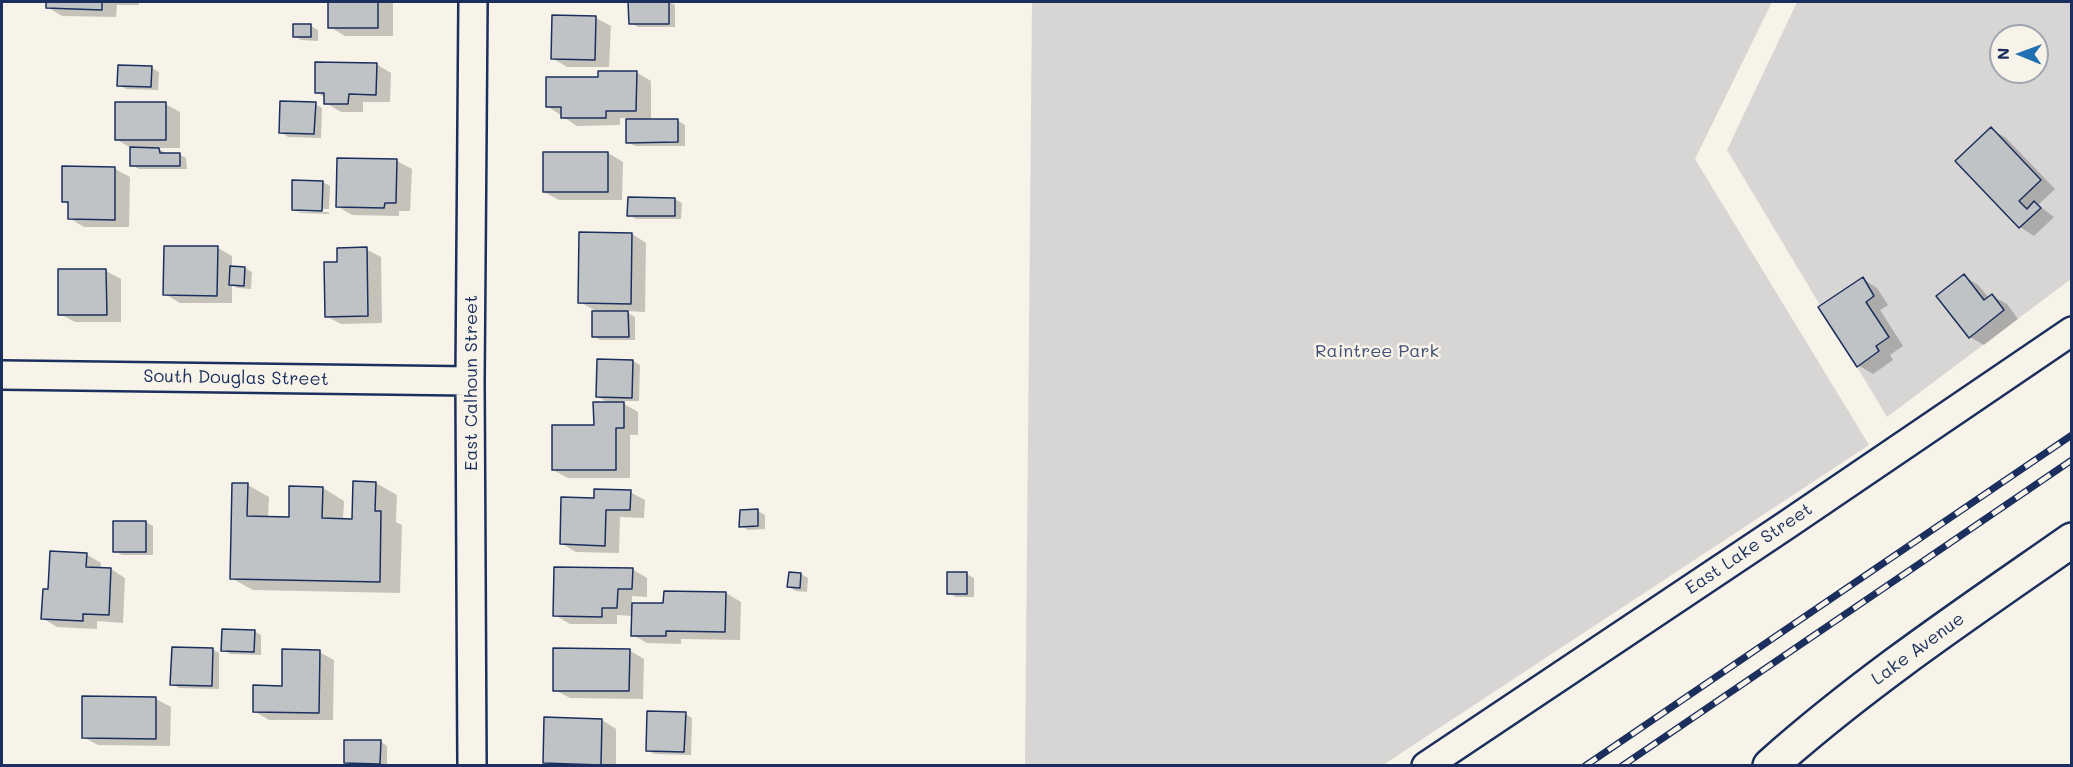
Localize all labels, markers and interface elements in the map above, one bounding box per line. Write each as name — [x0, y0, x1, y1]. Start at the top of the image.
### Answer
north arrow — [1989, 24, 2049, 84]
text: N — [1992, 47, 2013, 60]
street label: East Calhoun Street — [460, 295, 482, 471]
park label: Raintree Park — [1315, 340, 1439, 362]
street label: South Douglas Street — [143, 366, 329, 390]
street label: East Lake Street — [1681, 499, 1817, 599]
street label: Lake Avenue — [1867, 608, 1969, 690]

